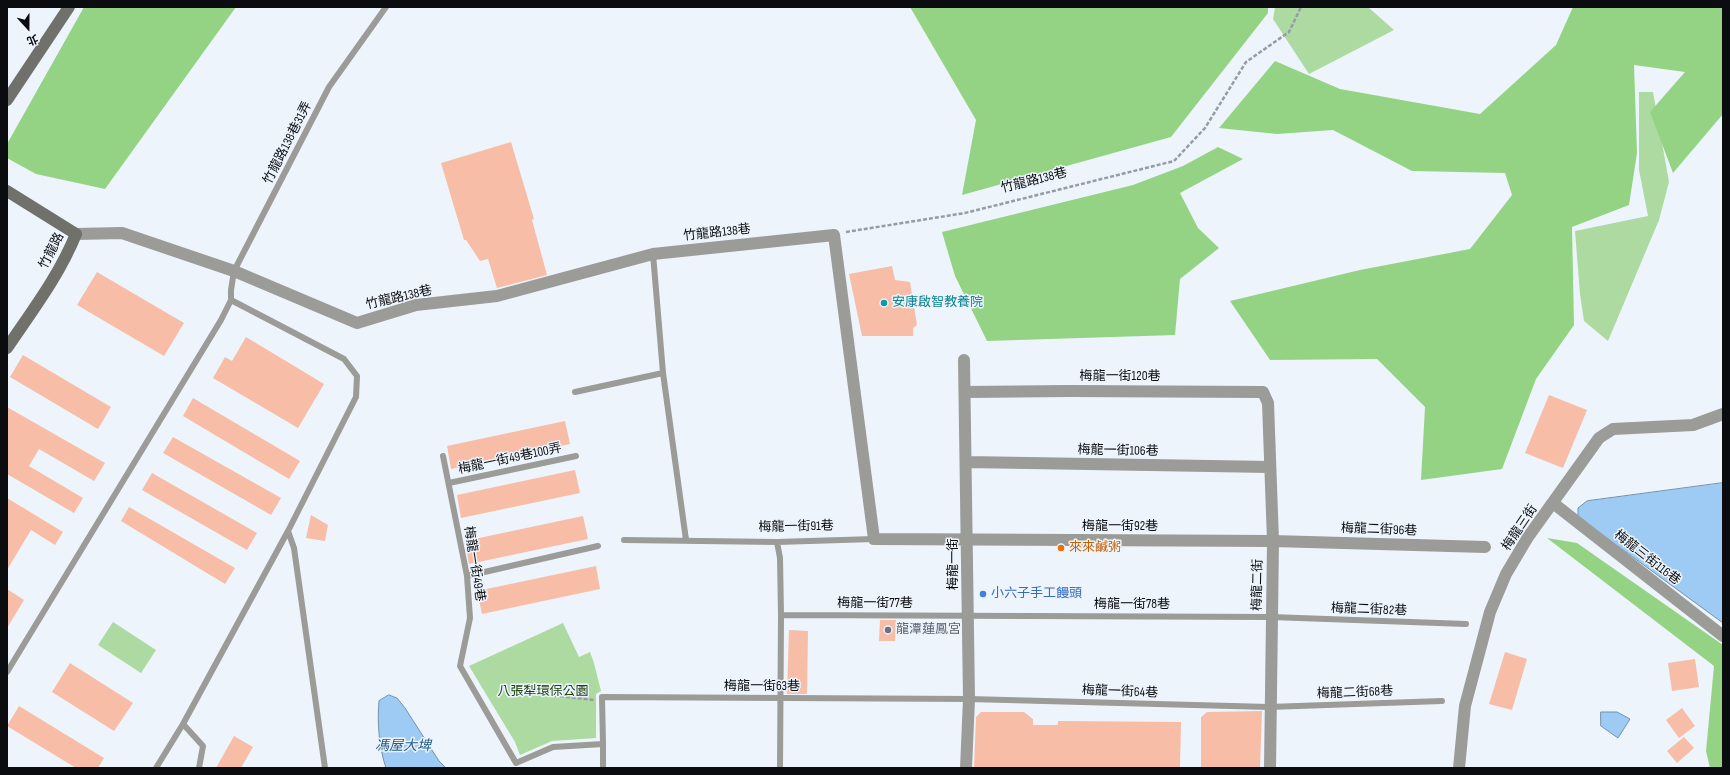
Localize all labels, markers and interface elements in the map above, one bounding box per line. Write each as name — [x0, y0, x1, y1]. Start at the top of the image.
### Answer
north arrow — [8, 8, 48, 48]
text: 北 — [25, 32, 40, 48]
street label: 竹龍路138巷31弄 — [260, 99, 316, 187]
street label: 竹龍路138巷 — [999, 165, 1069, 197]
street label: 竹龍路138巷 — [683, 222, 751, 244]
street label: 竹龍路 — [36, 230, 68, 272]
street label: 竹龍路138巷 — [364, 283, 434, 313]
place label: 安康啟智教養院 — [892, 295, 983, 311]
marker: 安康啟智教養院 — [879, 298, 889, 308]
street label: 梅龍一街120巷 — [1080, 369, 1160, 385]
street label: 梅龍一街49巷100弄 — [457, 440, 563, 478]
street label: 梅龍一街106巷 — [1077, 442, 1159, 460]
street label: 梅龍三街 — [1499, 502, 1541, 554]
street label: 梅龍一街91巷 — [758, 519, 834, 535]
street label: 梅龍一街92巷 — [1082, 519, 1158, 535]
street label: 梅龍二街96巷 — [1341, 521, 1417, 539]
street label: 梅龍一街49巷 — [460, 525, 488, 603]
street label: 梅龍三街116巷 — [1611, 527, 1683, 589]
street label: 梅龍一街 — [946, 538, 962, 590]
place label: 來來鹹粥 — [1069, 540, 1121, 556]
marker: 來來鹹粥 — [1056, 543, 1066, 553]
street label: 梅龍二街 — [1250, 559, 1266, 611]
place label: 小六子手工饅頭 — [991, 586, 1082, 602]
marker: 小六子手工饅頭 — [978, 589, 988, 599]
street label: 梅龍一街77巷 — [837, 596, 913, 612]
street label: 梅龍一街78巷 — [1094, 597, 1170, 613]
street label: 梅龍二街82巷 — [1331, 601, 1407, 619]
place label: 龍潭蓮鳳宮 — [896, 622, 961, 638]
marker: 龍潭蓮鳳宮 — [883, 625, 893, 635]
street label: 梅龍一街63巷 — [724, 679, 800, 695]
street label: 梅龍一街64巷 — [1082, 683, 1158, 701]
park label: 八張犁環保公園 — [498, 684, 588, 700]
street label: 梅龍二街68巷 — [1317, 684, 1393, 702]
water label: 馮屋大埤 — [375, 738, 431, 754]

